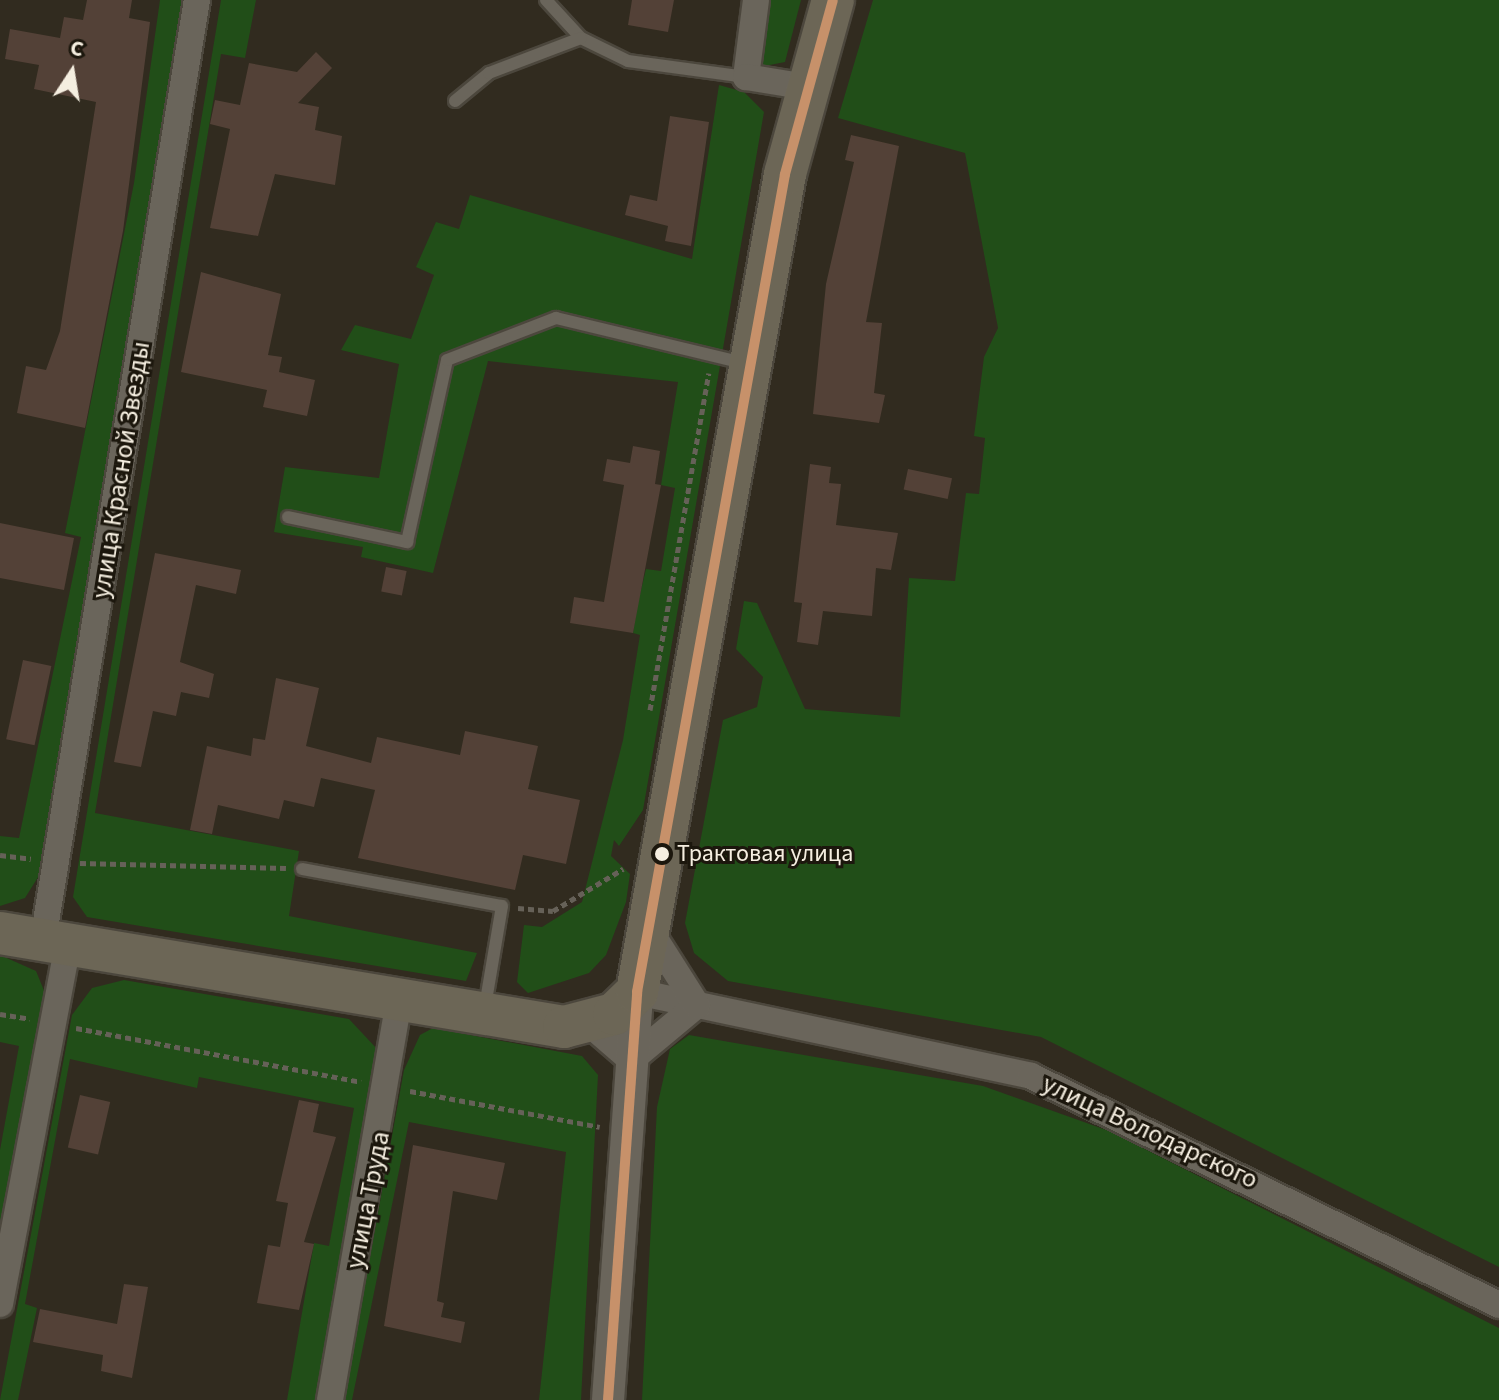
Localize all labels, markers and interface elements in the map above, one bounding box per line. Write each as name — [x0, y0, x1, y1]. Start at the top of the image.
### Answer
north arrow — [32, 32, 112, 112]
text: С — [67, 32, 87, 66]
street label: улица Красной Звезды — [85, 339, 157, 601]
place label: Трактовая улица — [677, 840, 853, 868]
marker: Трактовая улица — [654, 846, 670, 862]
street label: улица Володарского — [1037, 1068, 1263, 1196]
street label: улица Труда — [339, 1129, 397, 1271]

